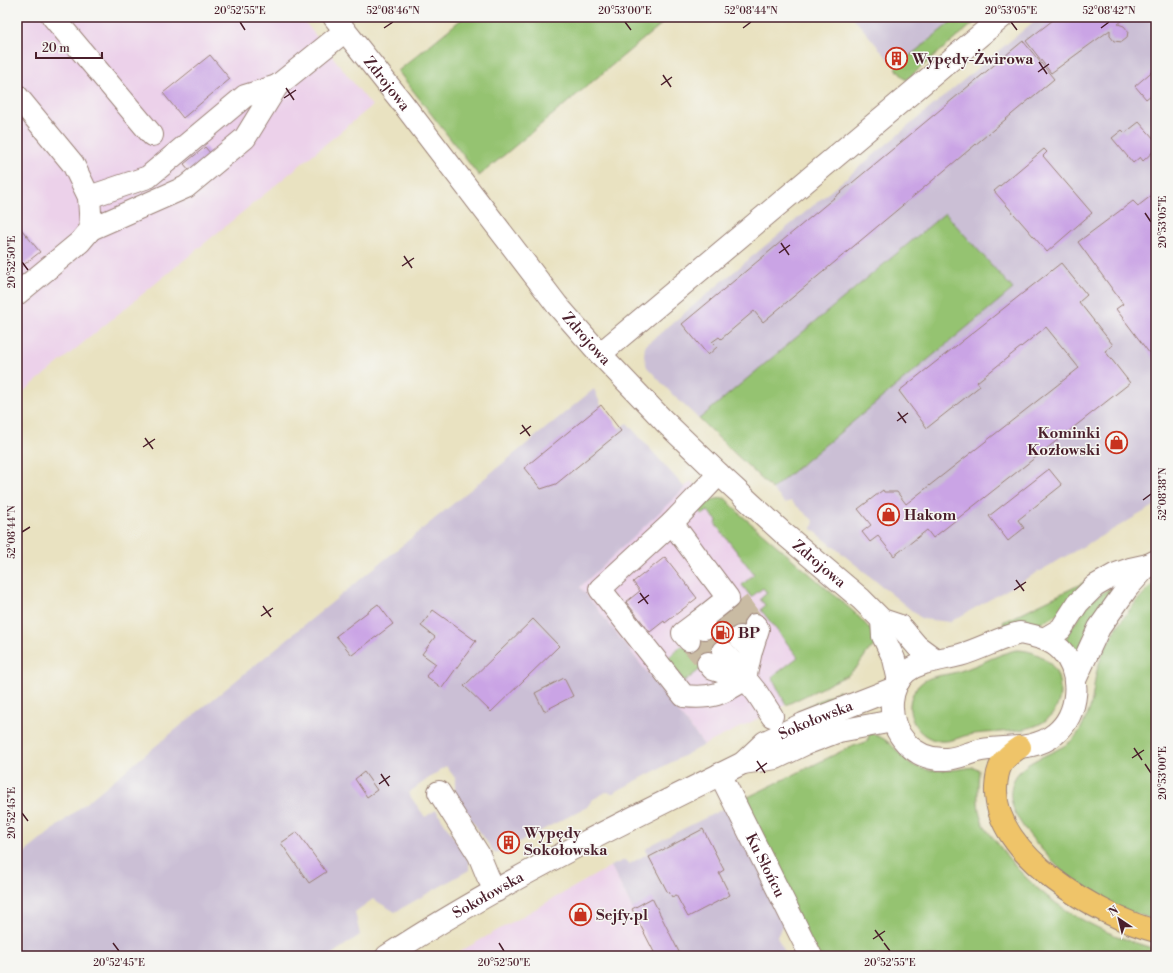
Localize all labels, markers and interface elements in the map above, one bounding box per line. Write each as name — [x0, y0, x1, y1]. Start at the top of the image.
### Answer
text: 20°52'55"E — [214, 5, 266, 17]
text: 52°08'46"N — [366, 5, 420, 17]
text: 20°53'00"E — [598, 5, 652, 17]
text: 52°08'44"N — [724, 5, 778, 17]
text: 20°53'05"E — [985, 5, 1037, 17]
text: 52°08'42"N — [1083, 5, 1136, 17]
scale bar — [36, 34, 102, 60]
text: 20 m — [42, 41, 70, 56]
building icon: Wypędy-Żwirowa — [883, 46, 909, 72]
place label: Wypędy-Żwirowa — [911, 49, 1034, 69]
street label: Zdrojowa — [360, 52, 415, 115]
text: 20°53'05"E — [1157, 196, 1169, 248]
text: 20°52'50"E — [6, 236, 18, 288]
street label: Zdrojowa — [558, 308, 615, 369]
place label: Kominki Kozłowski — [1027, 424, 1100, 460]
shop icon: Kominki Kozłowski — [1103, 429, 1129, 455]
text: 52°08'38"N — [1157, 467, 1169, 520]
shop icon: Hakom — [875, 502, 901, 528]
text: 52°08'44"N — [6, 505, 18, 559]
place label: Hakom — [904, 506, 956, 525]
street label: Zdrojowa — [789, 536, 850, 592]
fuel station icon: BP — [709, 620, 735, 646]
place label: BP — [738, 624, 760, 643]
street label: Sokołowska — [775, 696, 856, 744]
text: 20°53'00"E — [1157, 746, 1169, 800]
text: 20°52'45"E — [6, 787, 18, 839]
place label: Wypędy Sokołowska — [523, 824, 608, 860]
building icon: Wypędy Sokołowska — [495, 829, 521, 855]
street label: Ku Słońcu — [742, 830, 790, 901]
street label: Sokołowska — [449, 867, 527, 923]
north arrow — [1099, 899, 1139, 939]
shop icon: Sejfy.pl — [567, 902, 593, 928]
text: N — [1106, 903, 1122, 920]
place label: Sejfy.pl — [596, 906, 648, 925]
text: 20°52'45"E — [93, 957, 145, 969]
text: 20°52'50"E — [478, 957, 530, 969]
text: 20°52'55"E — [864, 957, 916, 969]

